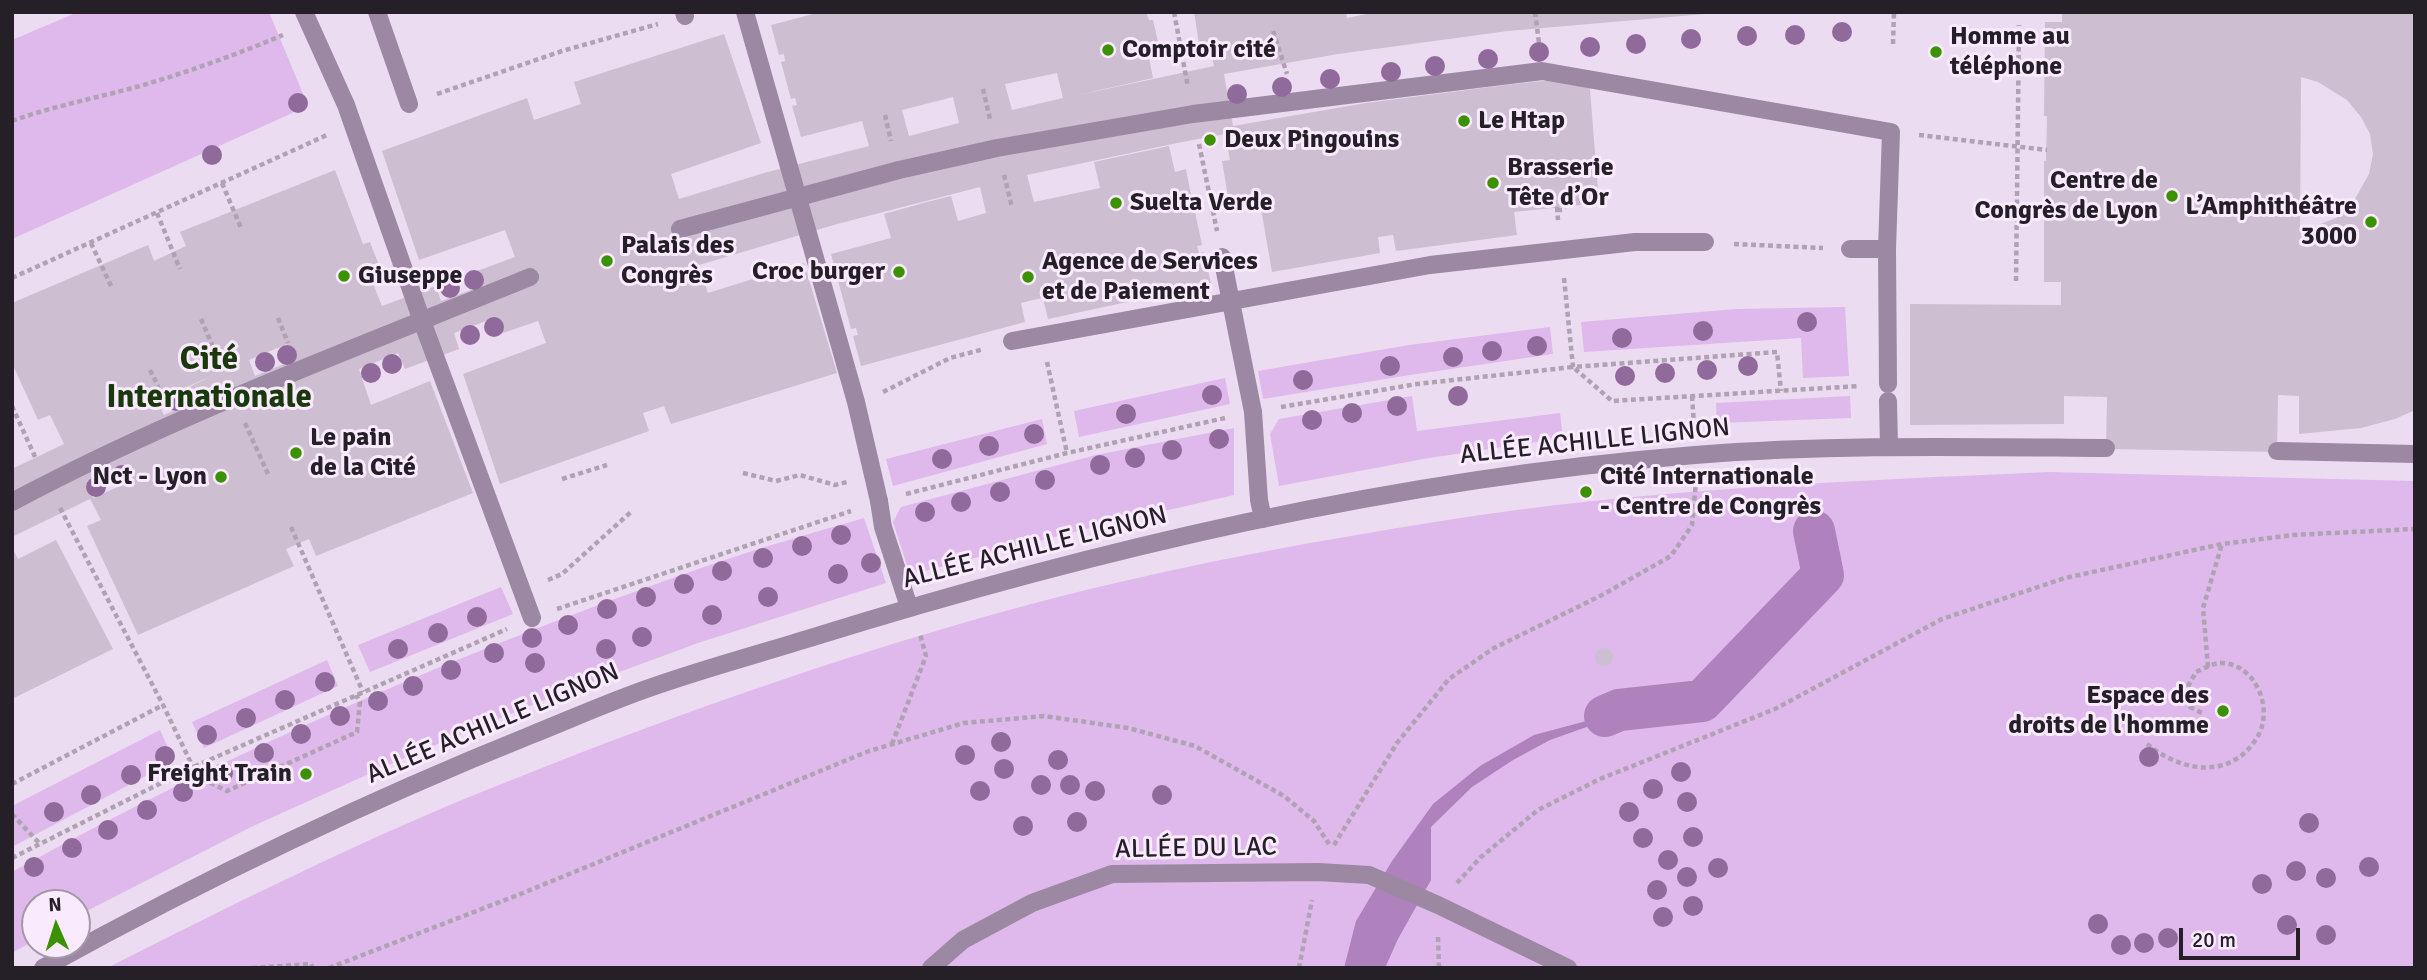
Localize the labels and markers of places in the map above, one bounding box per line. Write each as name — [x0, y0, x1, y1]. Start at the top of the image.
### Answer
place label: Homme au téléphone — [1950, 21, 2070, 82]
place label: Comptoir cité — [1122, 34, 1276, 66]
marker: Comptoir cité — [1100, 42, 1116, 58]
marker: Homme au téléphone — [1928, 44, 1944, 60]
place label: Le Htap — [1478, 105, 1565, 137]
marker: Le Htap — [1456, 113, 1472, 129]
place label: Deux Pingouins — [1224, 124, 1399, 156]
marker: Deux Pingouins — [1202, 132, 1218, 148]
place label: Brasserie Tête d’Or — [1507, 152, 1614, 214]
place label: Centre de Congrès de Lyon — [1975, 165, 2158, 227]
marker: Brasserie Tête d’Or — [1485, 175, 1501, 191]
place label: Suelta Verde — [1130, 187, 1273, 219]
marker: Centre de Congrès de Lyon — [2164, 188, 2180, 204]
place label: L’Amphithéâtre 3000 — [2185, 191, 2357, 252]
marker: Suelta Verde — [1108, 195, 1124, 211]
marker: L’Amphithéâtre 3000 — [2363, 214, 2379, 230]
place label: Palais des Congrès — [621, 230, 734, 292]
place label: Agence de Services et de Paiement — [1042, 246, 1258, 308]
marker: Palais des Congrès — [599, 253, 615, 269]
place label: Croc burger — [752, 256, 885, 288]
place label: Giuseppe — [358, 260, 462, 292]
marker: Croc burger — [891, 264, 907, 280]
marker: Giuseppe — [336, 268, 352, 284]
marker: Agence de Services et de Paiement — [1020, 269, 1036, 285]
place label: Le pain de la Cité — [310, 422, 416, 484]
marker: Le pain de la Cité — [288, 445, 304, 461]
place label: Nct - Lyon — [92, 461, 207, 493]
place label: Cité Internationale - Centre de Congrès — [1600, 461, 1821, 522]
marker: Nct - Lyon — [213, 469, 229, 485]
marker: Cité Internationale - Centre de Congrès — [1578, 484, 1594, 500]
place label: Espace des droits de l'homme — [2008, 680, 2209, 742]
marker: Espace des droits de l'homme — [2215, 703, 2231, 719]
place label: Freight Train — [147, 758, 292, 790]
marker: Freight Train — [298, 766, 314, 782]

